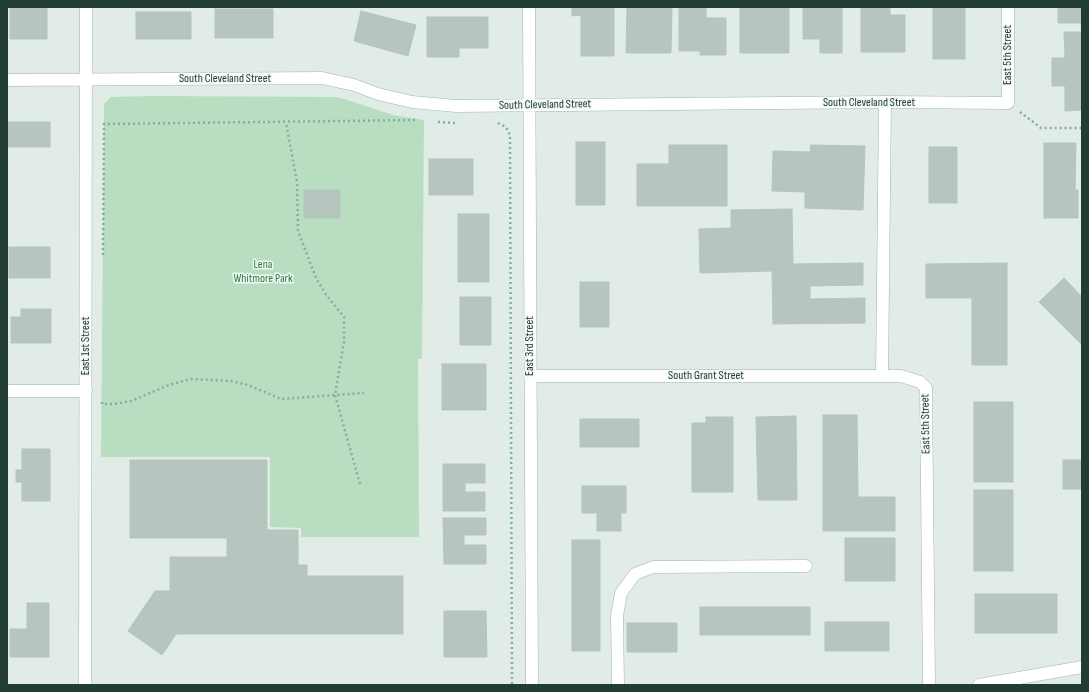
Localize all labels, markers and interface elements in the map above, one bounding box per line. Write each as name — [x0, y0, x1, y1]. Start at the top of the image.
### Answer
street label: East 5th Street — [1001, 25, 1015, 85]
street label: South Cleveland Street — [179, 72, 271, 86]
street label: South Cleveland Street — [823, 96, 915, 110]
street label: South Cleveland Street — [499, 97, 591, 113]
park label: Lena Whitmore Park — [233, 258, 293, 286]
street label: East 3rd Street — [523, 316, 537, 376]
street label: East 1st Street — [79, 317, 93, 375]
street label: South Grant Street — [668, 369, 744, 383]
street label: East 5th Street — [918, 394, 934, 454]

